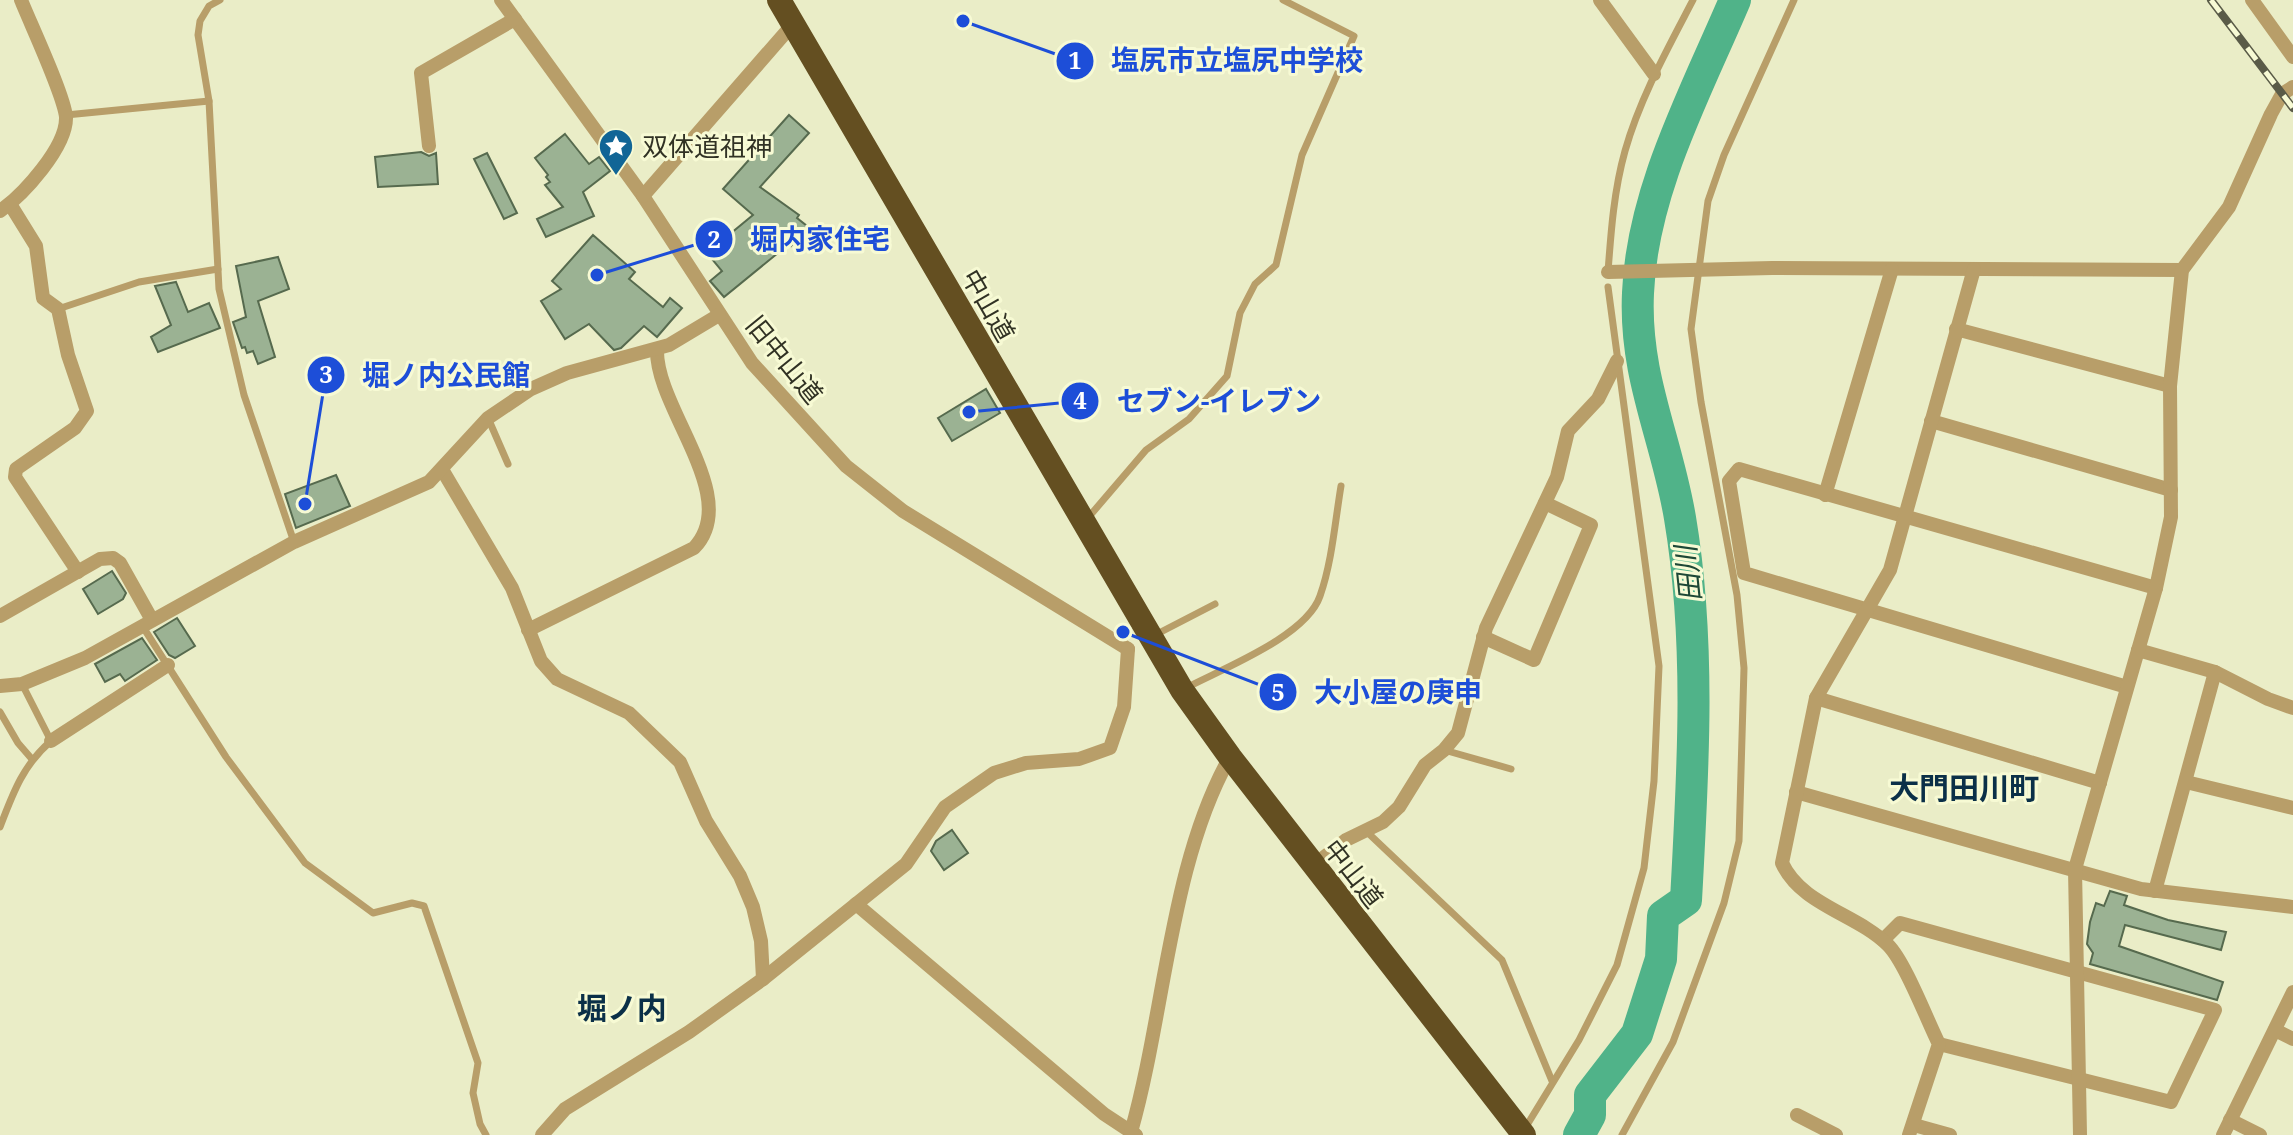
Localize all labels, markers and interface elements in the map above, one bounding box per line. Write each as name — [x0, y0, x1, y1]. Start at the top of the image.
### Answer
callout: 塩尻市立塩尻中学校 — [1055, 35, 1379, 87]
text: 塩尻市立塩尻中学校 — [1111, 40, 1363, 78]
text: 1 — [1068, 43, 1082, 76]
place icon: 双体道祖神 — [597, 127, 635, 177]
place label: 双体道祖神 — [642, 128, 772, 164]
callout: 堀内家住宅 — [694, 213, 906, 265]
text: 堀内家住宅 — [750, 219, 890, 257]
text: 2 — [707, 222, 721, 255]
street label: 中山道 — [954, 262, 1024, 348]
street label: 旧中山道 — [738, 307, 832, 411]
callout: 堀ノ内公民館 — [306, 349, 546, 401]
text: 堀ノ内公民館 — [362, 355, 530, 393]
text: 3 — [319, 357, 333, 390]
callout: セブン-イレブン — [1060, 375, 1337, 427]
text: セブン-イレブン — [1117, 381, 1321, 419]
text: 4 — [1073, 383, 1087, 416]
water label: 田川 — [1665, 541, 1709, 604]
callout: 大小屋の庚申 — [1258, 666, 1498, 718]
text: 大小屋の庚申 — [1314, 672, 1482, 710]
text: 5 — [1271, 675, 1285, 708]
district label: 大門田川町 — [1889, 767, 2039, 808]
street label: 中山道 — [1316, 831, 1392, 915]
district label: 堀ノ内 — [577, 987, 667, 1028]

